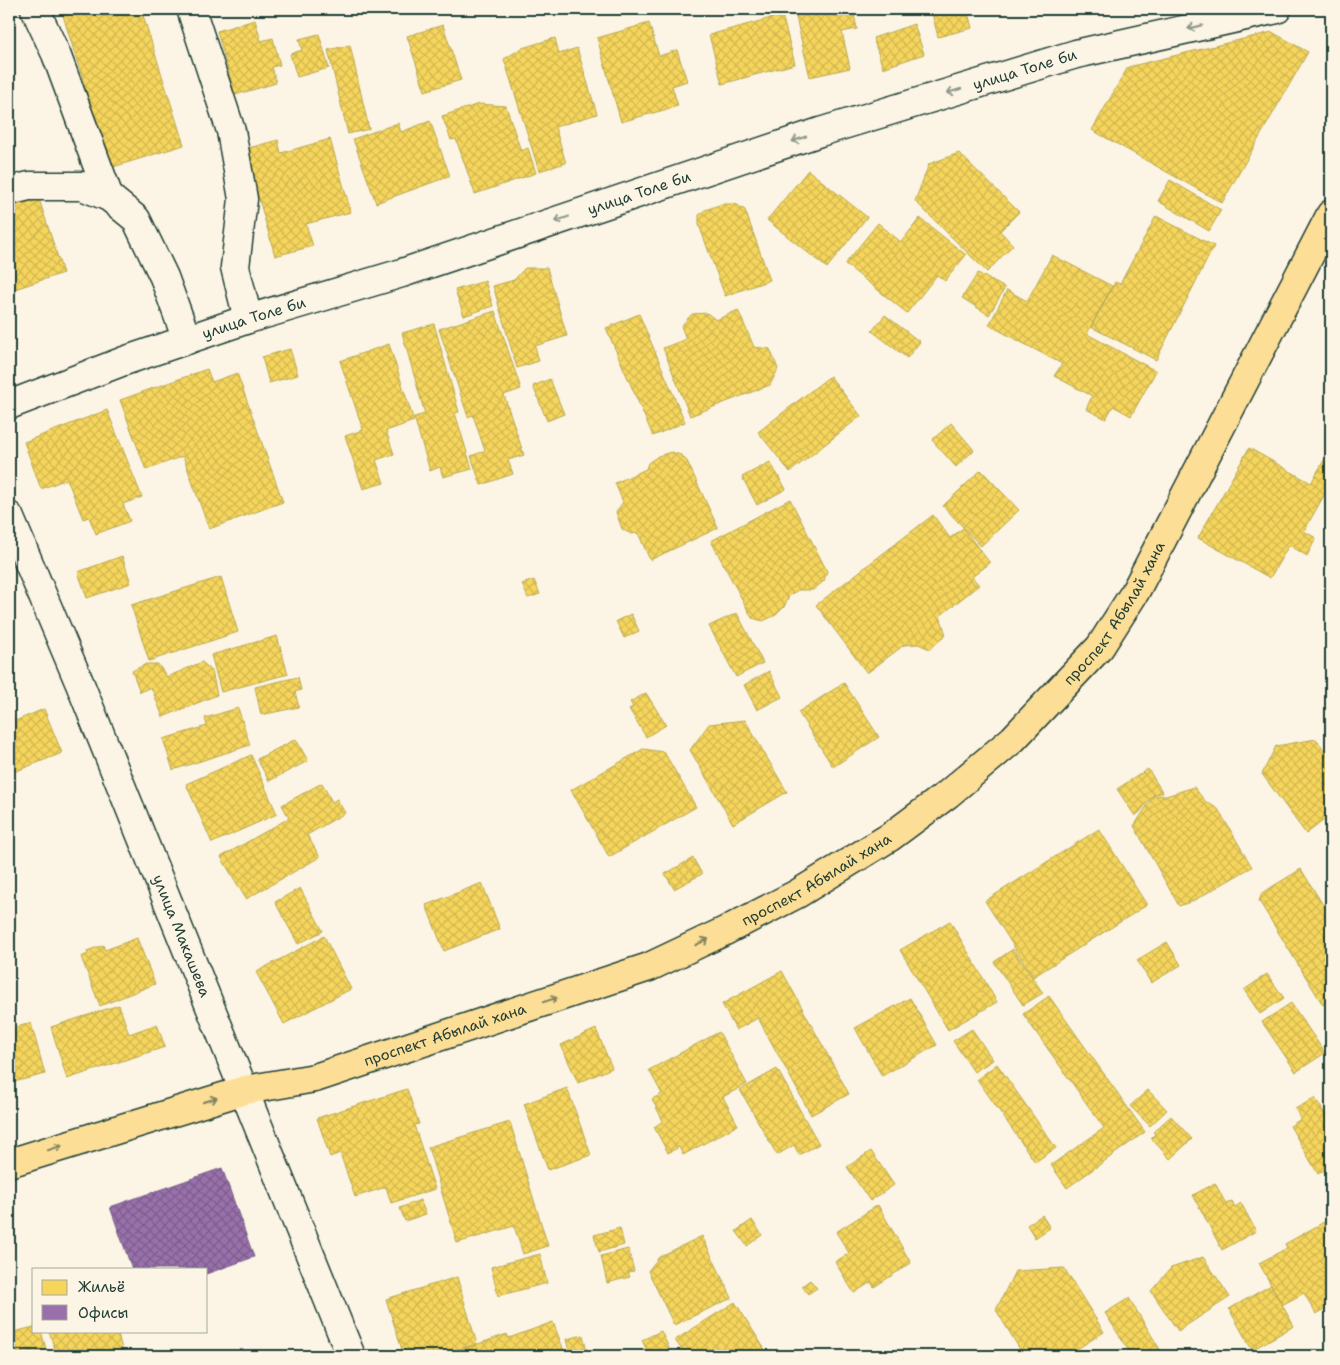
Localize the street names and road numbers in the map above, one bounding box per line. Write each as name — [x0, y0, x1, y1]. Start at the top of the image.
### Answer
street label: улица Толе би — [970, 44, 1079, 95]
street label: улица Толе би — [585, 166, 693, 220]
street label: улица Толе би — [199, 292, 308, 344]
street label: проспект Абылай хана — [1059, 537, 1170, 690]
street label: проспект Абылай хана — [738, 828, 896, 931]
street label: улица Макашева — [148, 872, 215, 1001]
street label: проспект Абылай хана — [361, 998, 529, 1071]

